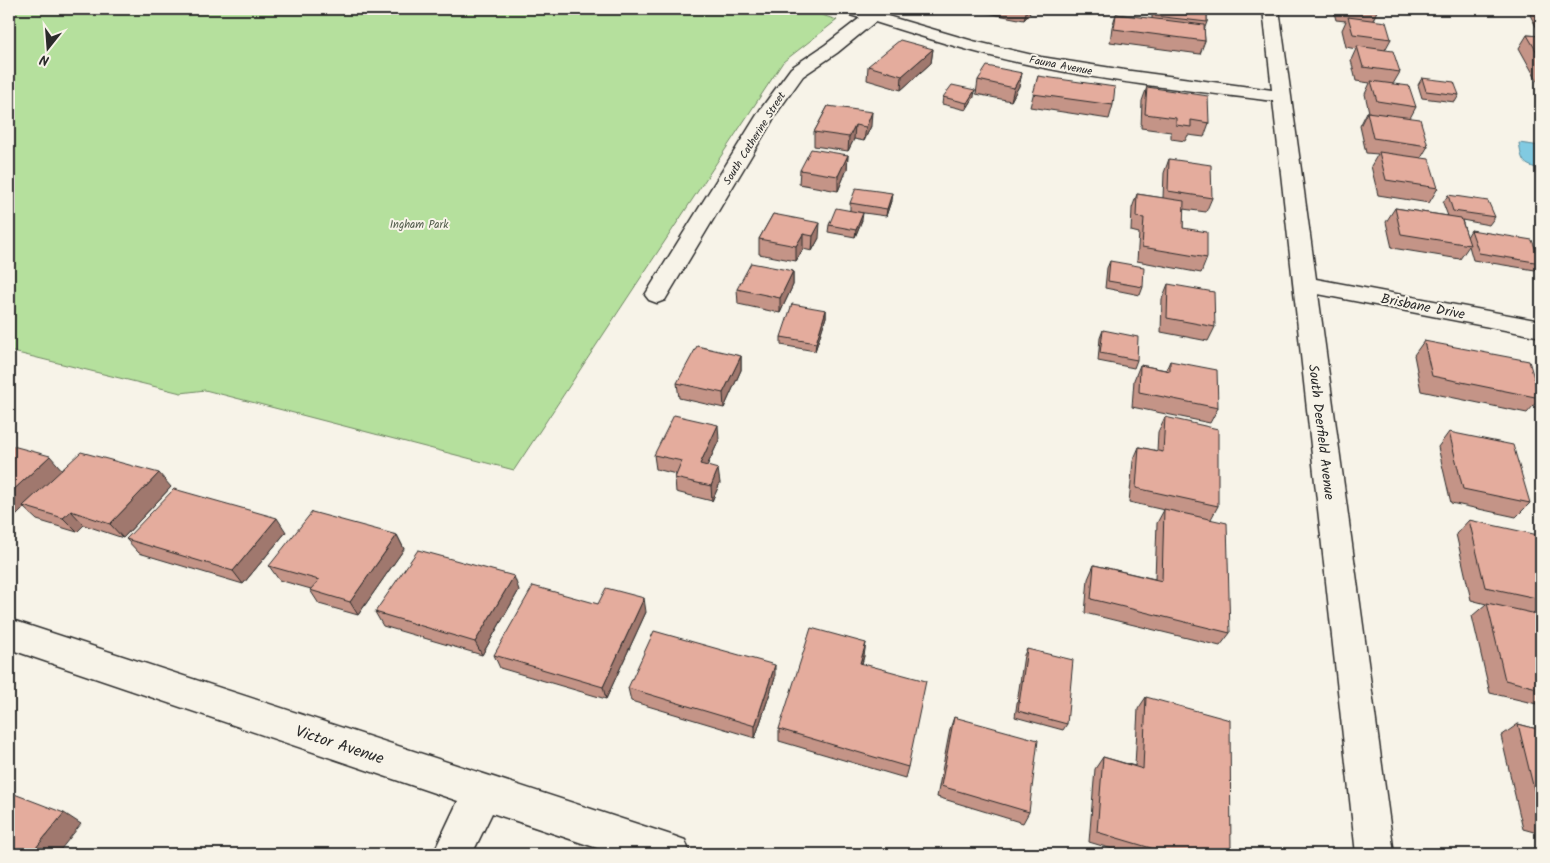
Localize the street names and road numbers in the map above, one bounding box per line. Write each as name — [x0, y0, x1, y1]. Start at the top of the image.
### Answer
street label: Fauna Avenue — [1028, 51, 1094, 81]
street label: South Catherine Street — [719, 88, 791, 189]
street label: Brisbane Drive — [1379, 288, 1467, 326]
street label: South Deerfield Avenue — [1302, 363, 1340, 502]
street label: Victor Avenue — [292, 719, 387, 771]

